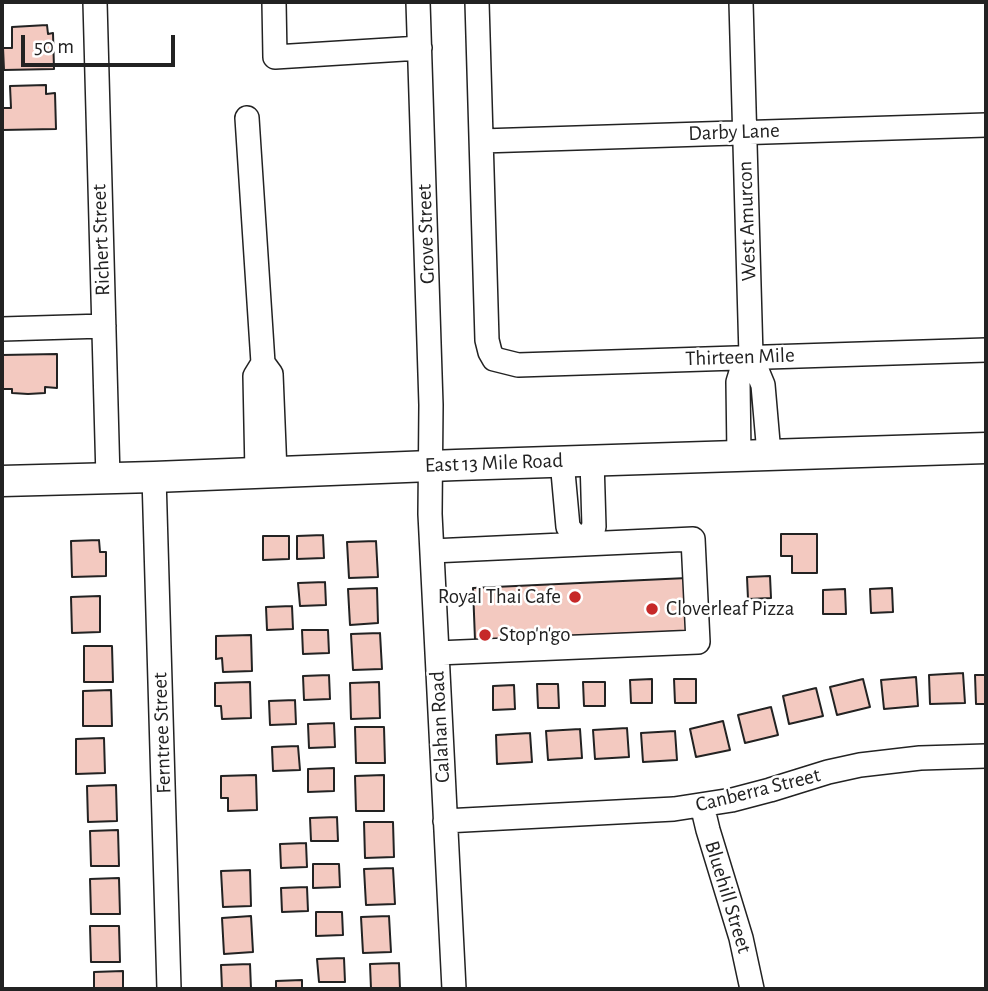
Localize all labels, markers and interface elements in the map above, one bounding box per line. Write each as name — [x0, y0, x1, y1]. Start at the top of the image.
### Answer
scale bar — [24, 21, 178, 65]
text: 50 m — [34, 36, 74, 57]
street label: Darby Lane — [688, 118, 780, 146]
street label: West Amurcon — [732, 160, 762, 282]
street label: Richert Street — [86, 184, 116, 296]
street label: Grove Street — [412, 184, 440, 284]
street label: Thirteen Mile — [685, 342, 795, 372]
street label: East 13 Mile Road — [424, 448, 564, 478]
place label: Royal Thai Cafe — [438, 584, 561, 610]
marker: Royal Thai Cafe — [567, 589, 583, 605]
place label: Cloverleaf Pizza — [666, 596, 794, 622]
marker: Cloverleaf Pizza — [644, 601, 660, 617]
place label: Stop'n'go — [499, 622, 570, 648]
marker: Stop'n'go — [477, 627, 493, 643]
street label: Calahan Road — [424, 670, 456, 784]
street label: Ferntree Street — [147, 672, 177, 794]
street label: Canberra Street — [693, 762, 823, 818]
street label: Bluehill Street — [699, 838, 757, 956]

